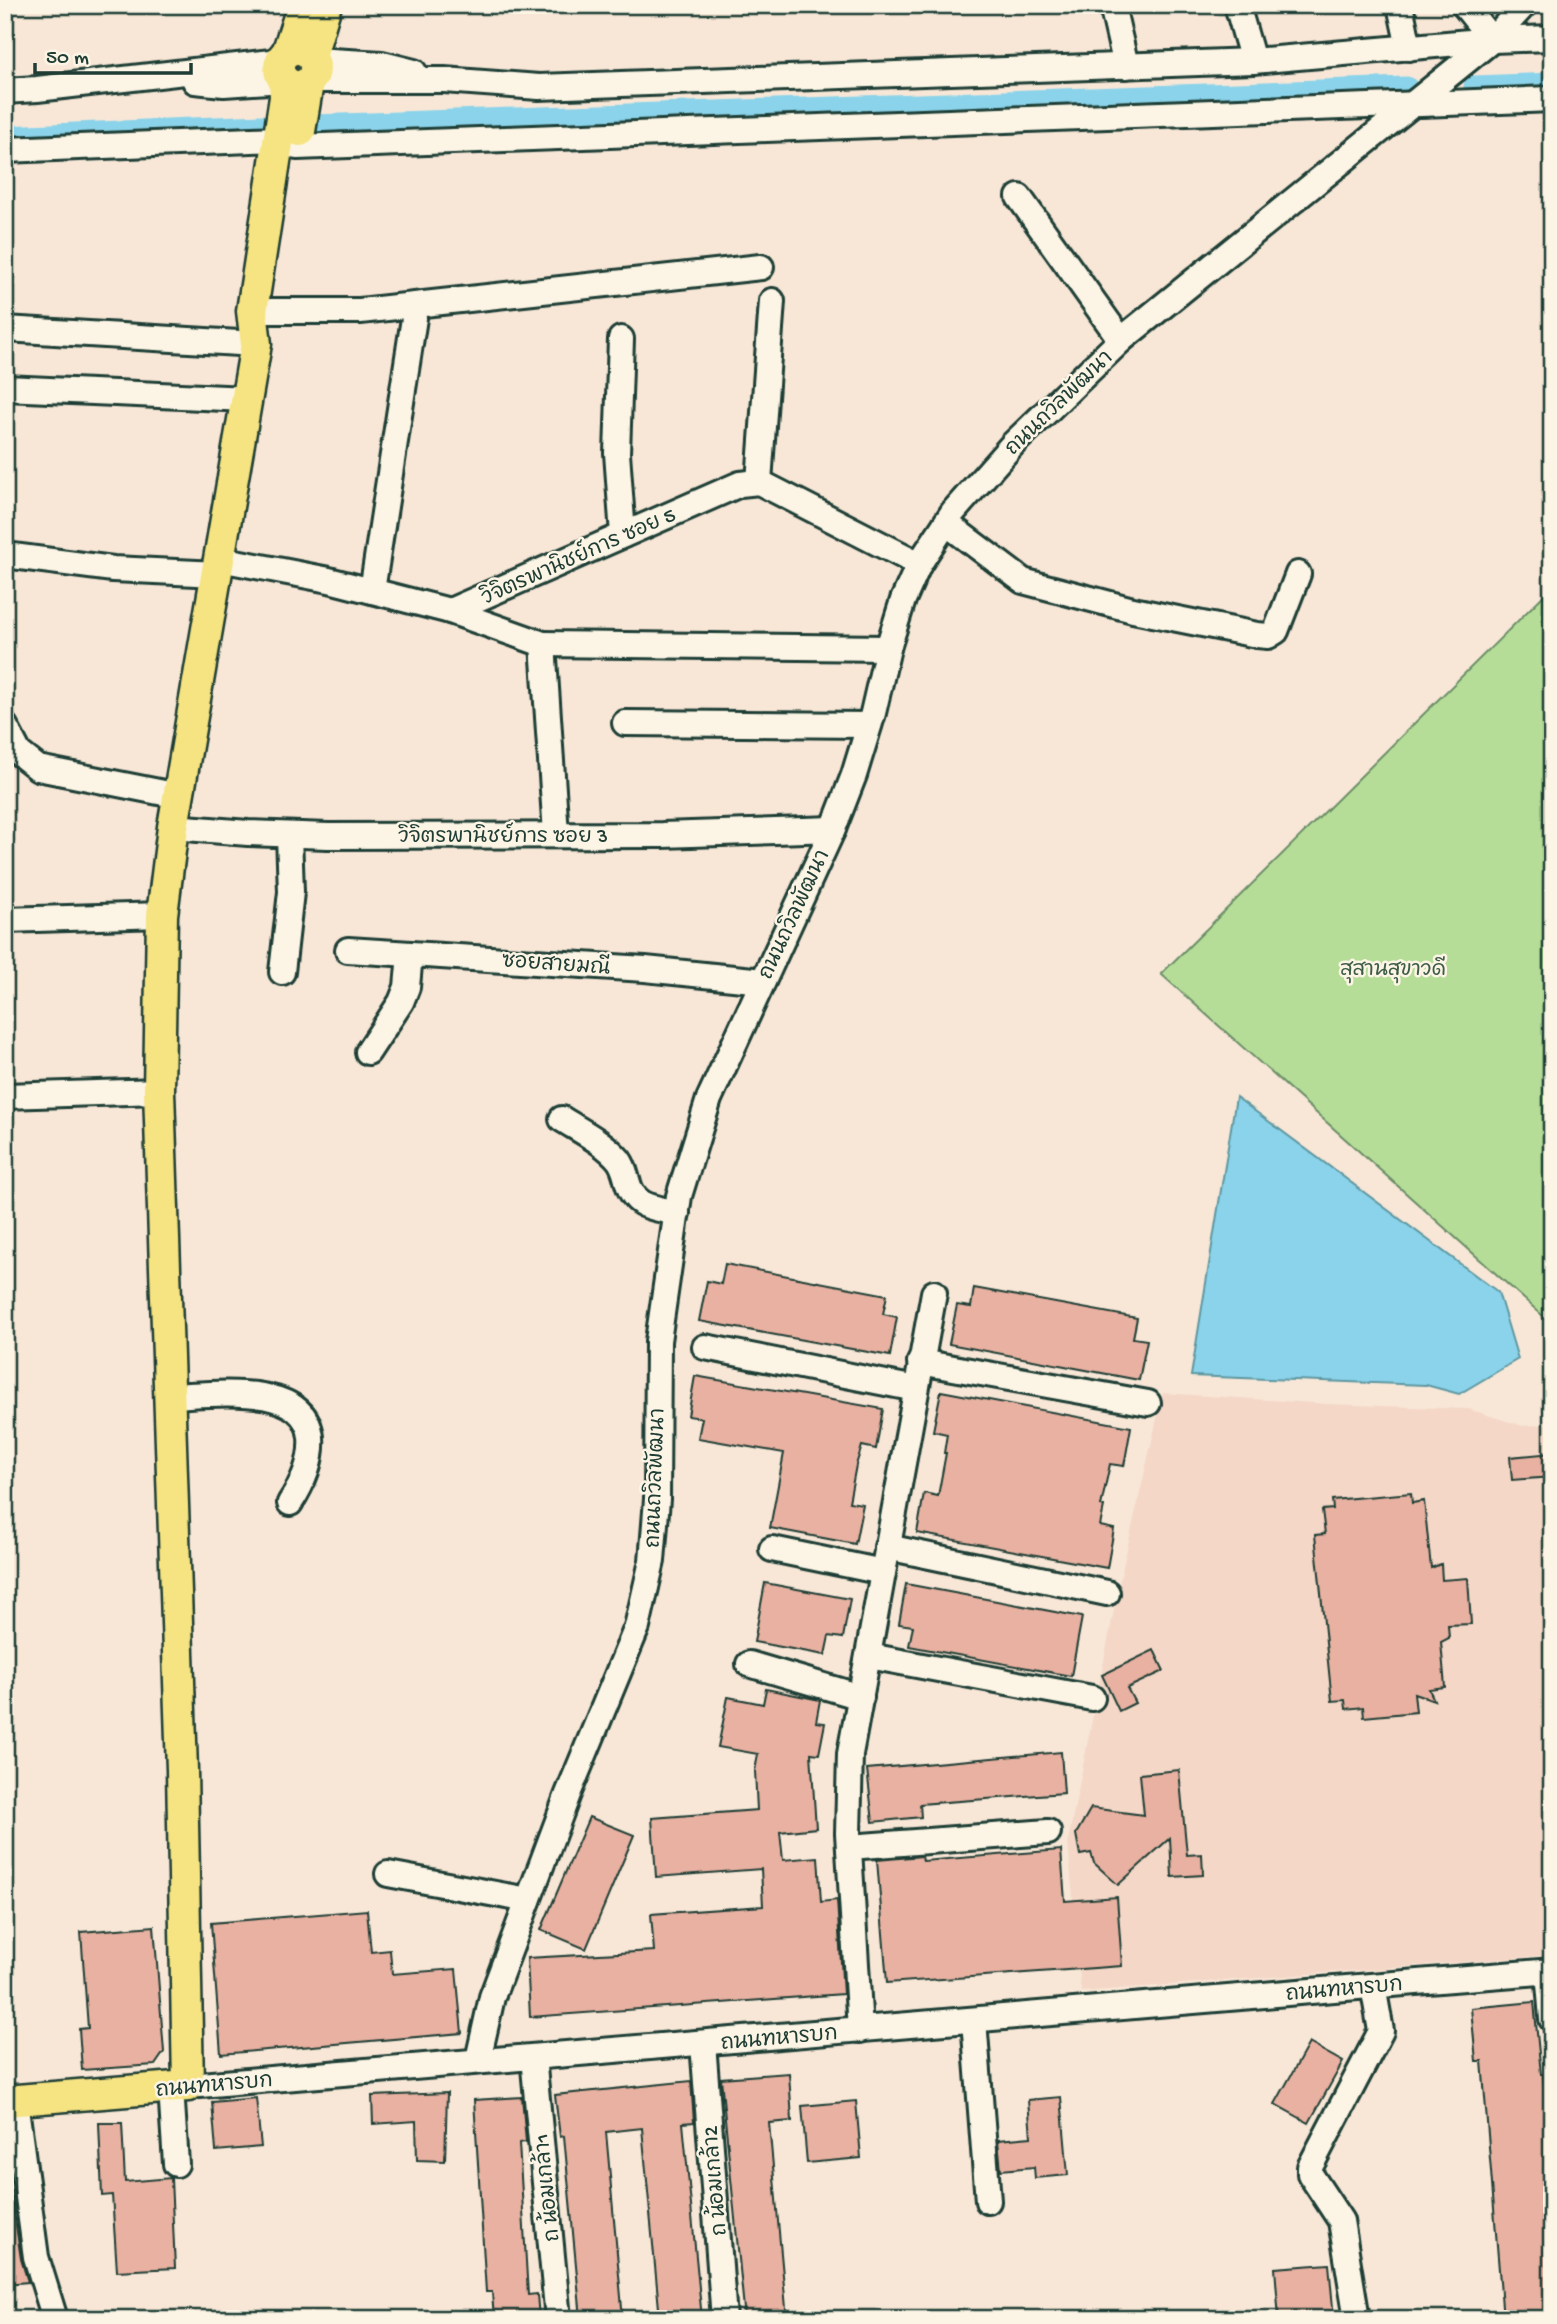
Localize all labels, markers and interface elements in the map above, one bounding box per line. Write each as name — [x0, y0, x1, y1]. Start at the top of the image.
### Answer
scale bar — [35, 32, 191, 76]
text: 50 m — [46, 47, 89, 72]
street label: ถนนถวิลพัฒนา — [999, 345, 1120, 462]
street label: วิจิตรพานิชย์การ ซอย 5 — [477, 500, 680, 612]
street label: วิจิตรพานิชย์การ ซอย 3 — [398, 822, 608, 851]
street label: ถนนถวิลพัฒนา — [753, 845, 837, 984]
street label: ซอยสายมณี — [501, 947, 611, 983]
park label: สุสานสุขาวดี — [1340, 956, 1446, 984]
street label: ถนนถวิลพัฒนา — [640, 1408, 672, 1549]
street label: ถนนทหารบก — [1285, 1974, 1404, 2009]
street label: ถนนทหารบก — [720, 2023, 839, 2058]
street label: ถนนทหารบก — [155, 2070, 274, 2105]
street label: ถ น้อมเกล้า2 — [696, 2125, 735, 2237]
street label: ถ น้อมเกล้า1 — [527, 2132, 568, 2243]

